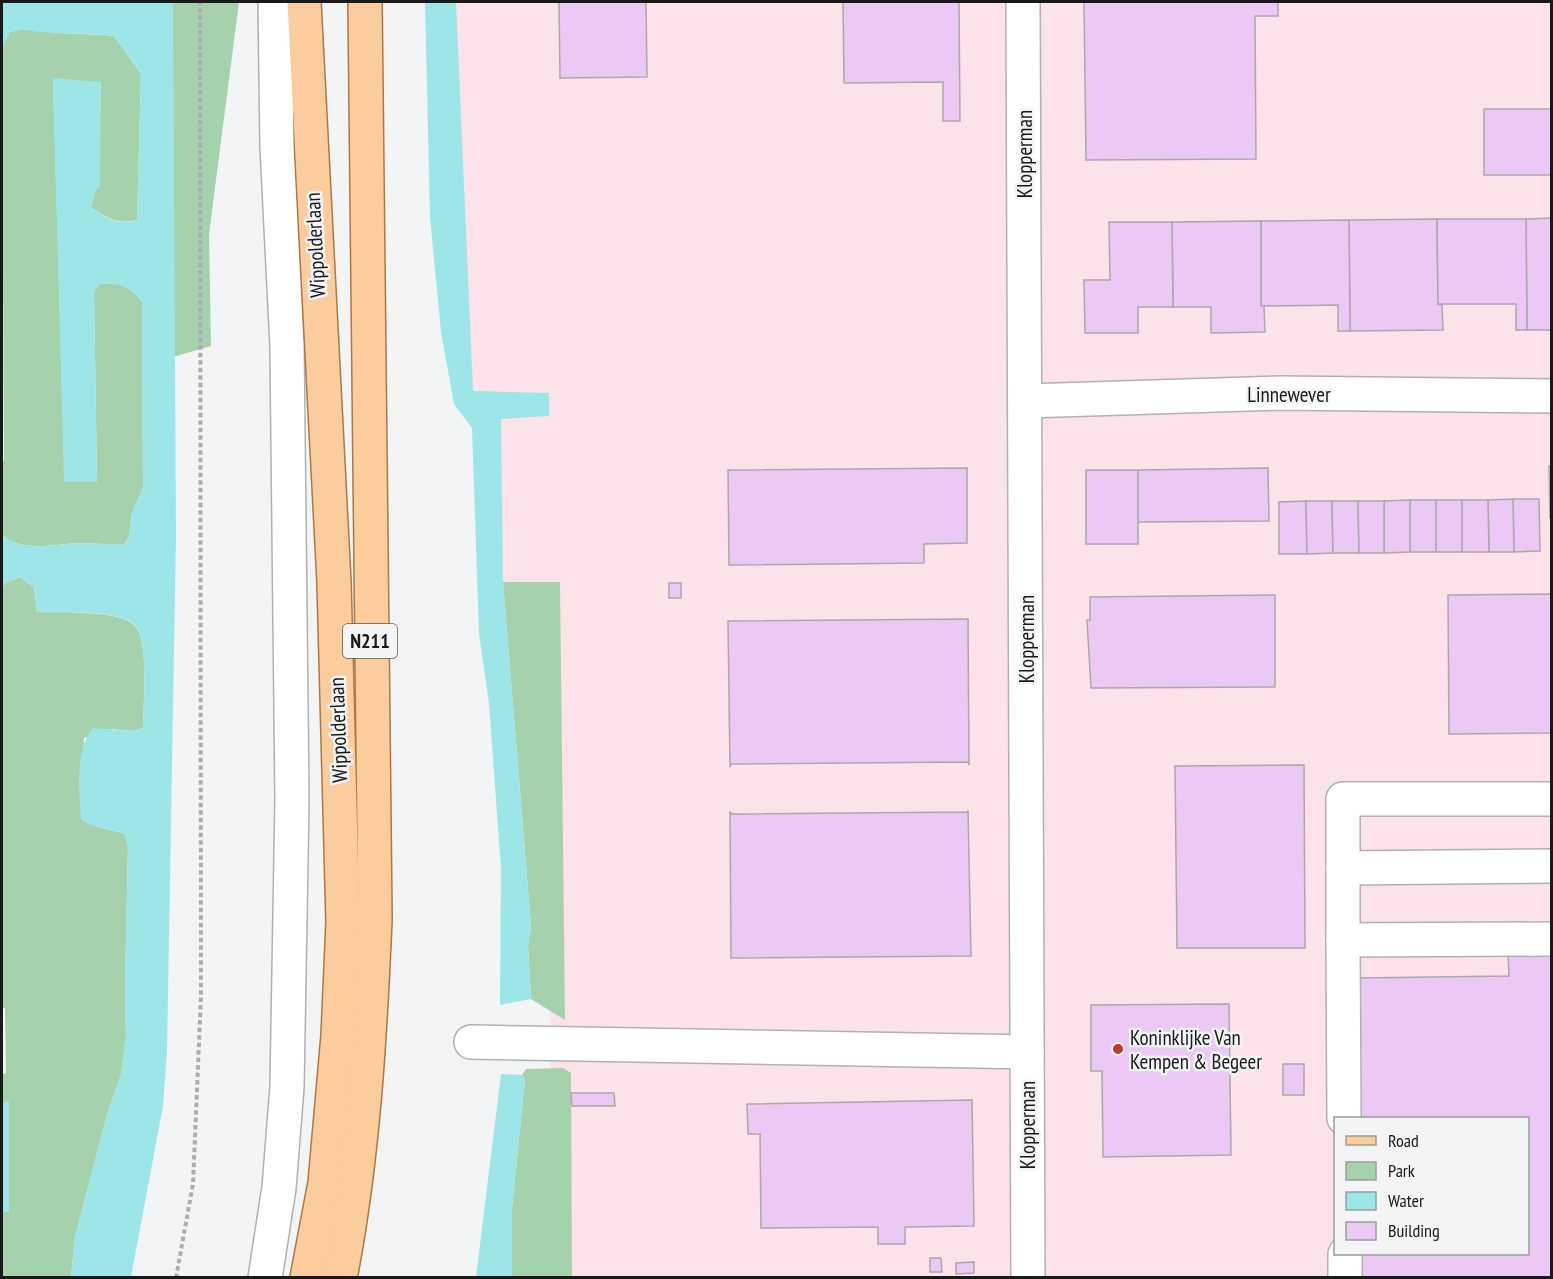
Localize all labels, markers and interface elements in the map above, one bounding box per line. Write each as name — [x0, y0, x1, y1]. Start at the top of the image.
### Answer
street label: Klopperman — [1011, 110, 1038, 198]
street label: Wippolderlaan — [299, 192, 331, 298]
street label: Linnewever — [1247, 381, 1331, 408]
street label: Klopperman — [1013, 595, 1040, 683]
road number: N211 — [343, 624, 397, 658]
street label: Wippolderlaan — [323, 677, 353, 783]
place label: Koninklijke Van Kempen & Begeer — [1130, 1024, 1262, 1075]
marker: Koninklijke Van Kempen & Begeer — [1111, 1042, 1125, 1056]
street label: Klopperman — [1014, 1081, 1041, 1169]
legend — [1334, 1117, 1529, 1255]
text: Road — [1388, 1129, 1419, 1152]
text: Park — [1388, 1159, 1415, 1182]
text: Water — [1388, 1189, 1424, 1212]
text: Building — [1388, 1219, 1440, 1242]

